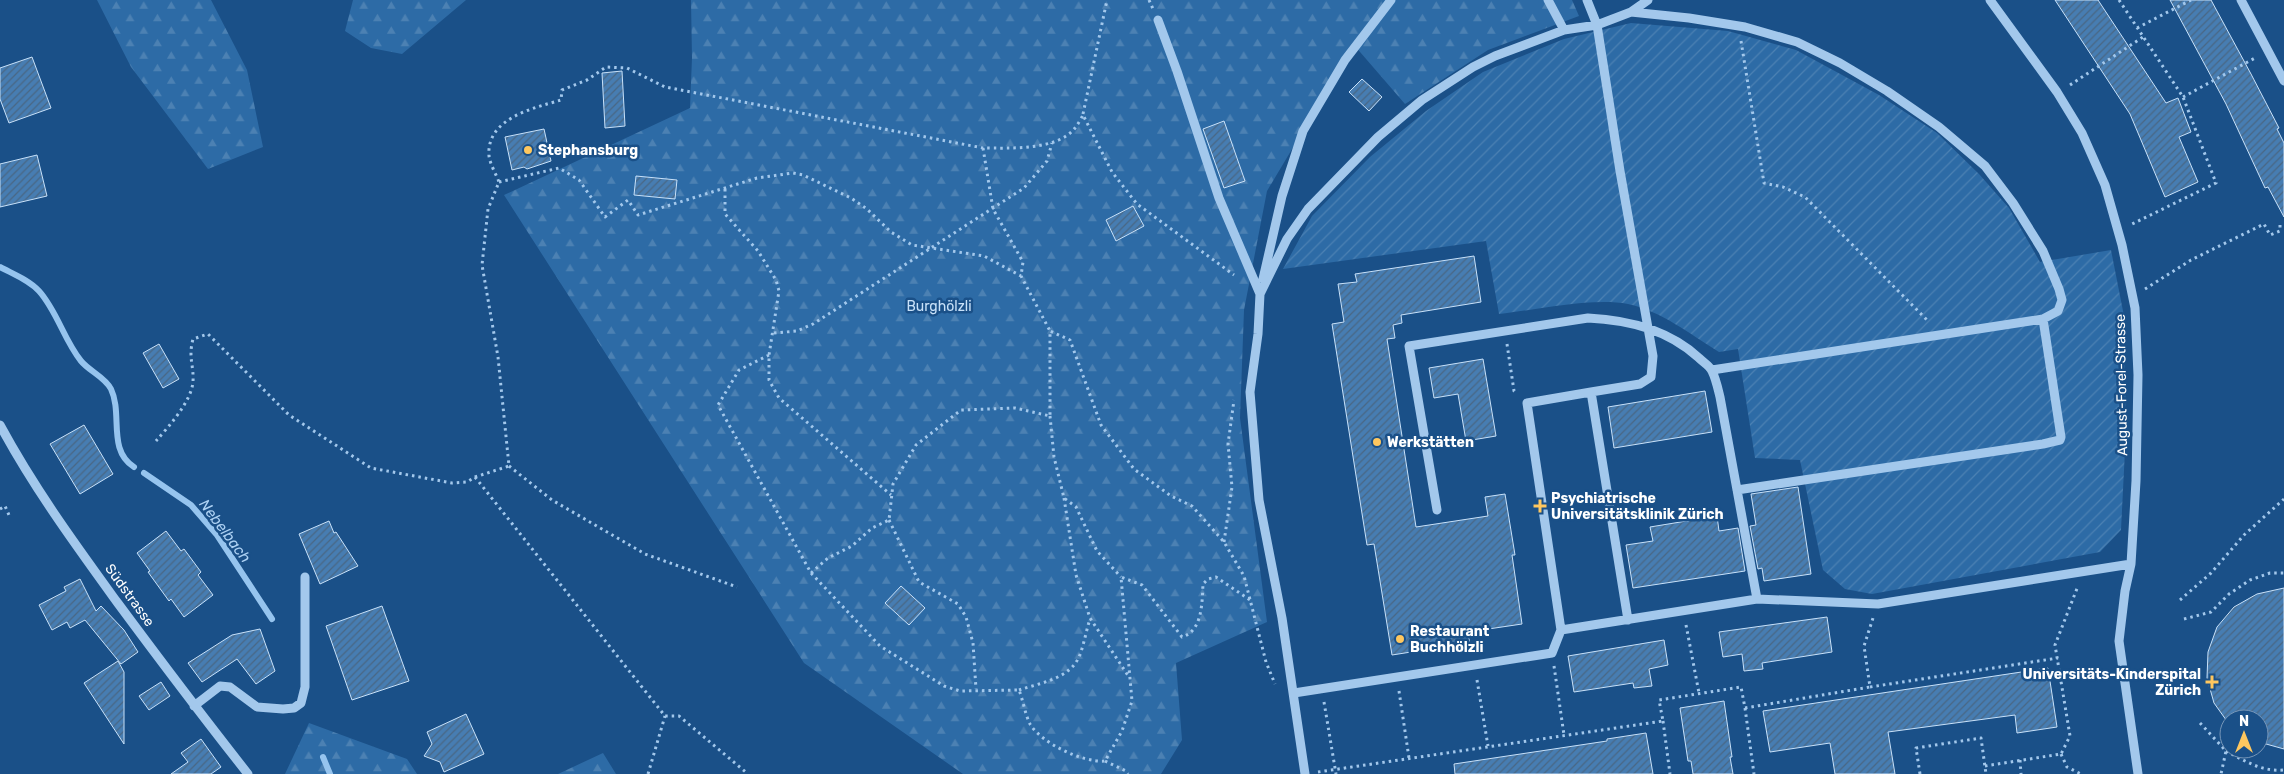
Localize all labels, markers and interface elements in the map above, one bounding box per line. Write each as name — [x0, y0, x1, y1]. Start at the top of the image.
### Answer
place label: Stephansburg — [538, 142, 638, 159]
marker: Stephansburg — [522, 144, 534, 156]
park label: Burghölzli — [906, 298, 972, 315]
street label: August-Forel-Strasse — [2112, 314, 2131, 456]
place label: Werkstätten — [1387, 434, 1474, 451]
marker: Werkstätten — [1371, 436, 1383, 448]
place label: Psychiatrische Universitätsklinik Zürich — [1551, 490, 1724, 523]
water label: Nebelbach — [195, 496, 255, 566]
marker: Psychiatrische Universitätsklinik Zürich — [1533, 499, 1547, 513]
street label: Südstrasse — [101, 561, 158, 630]
place label: Restaurant Buchhölzli — [1410, 623, 1490, 656]
marker: Restaurant Buchhölzli — [1394, 633, 1406, 645]
place label: Universitäts-Kinderspital Zürich — [2023, 666, 2201, 699]
marker: Universitäts-Kinderspital Zürich — [2205, 675, 2219, 689]
north arrow — [2219, 709, 2269, 759]
text: N — [2239, 713, 2249, 730]

